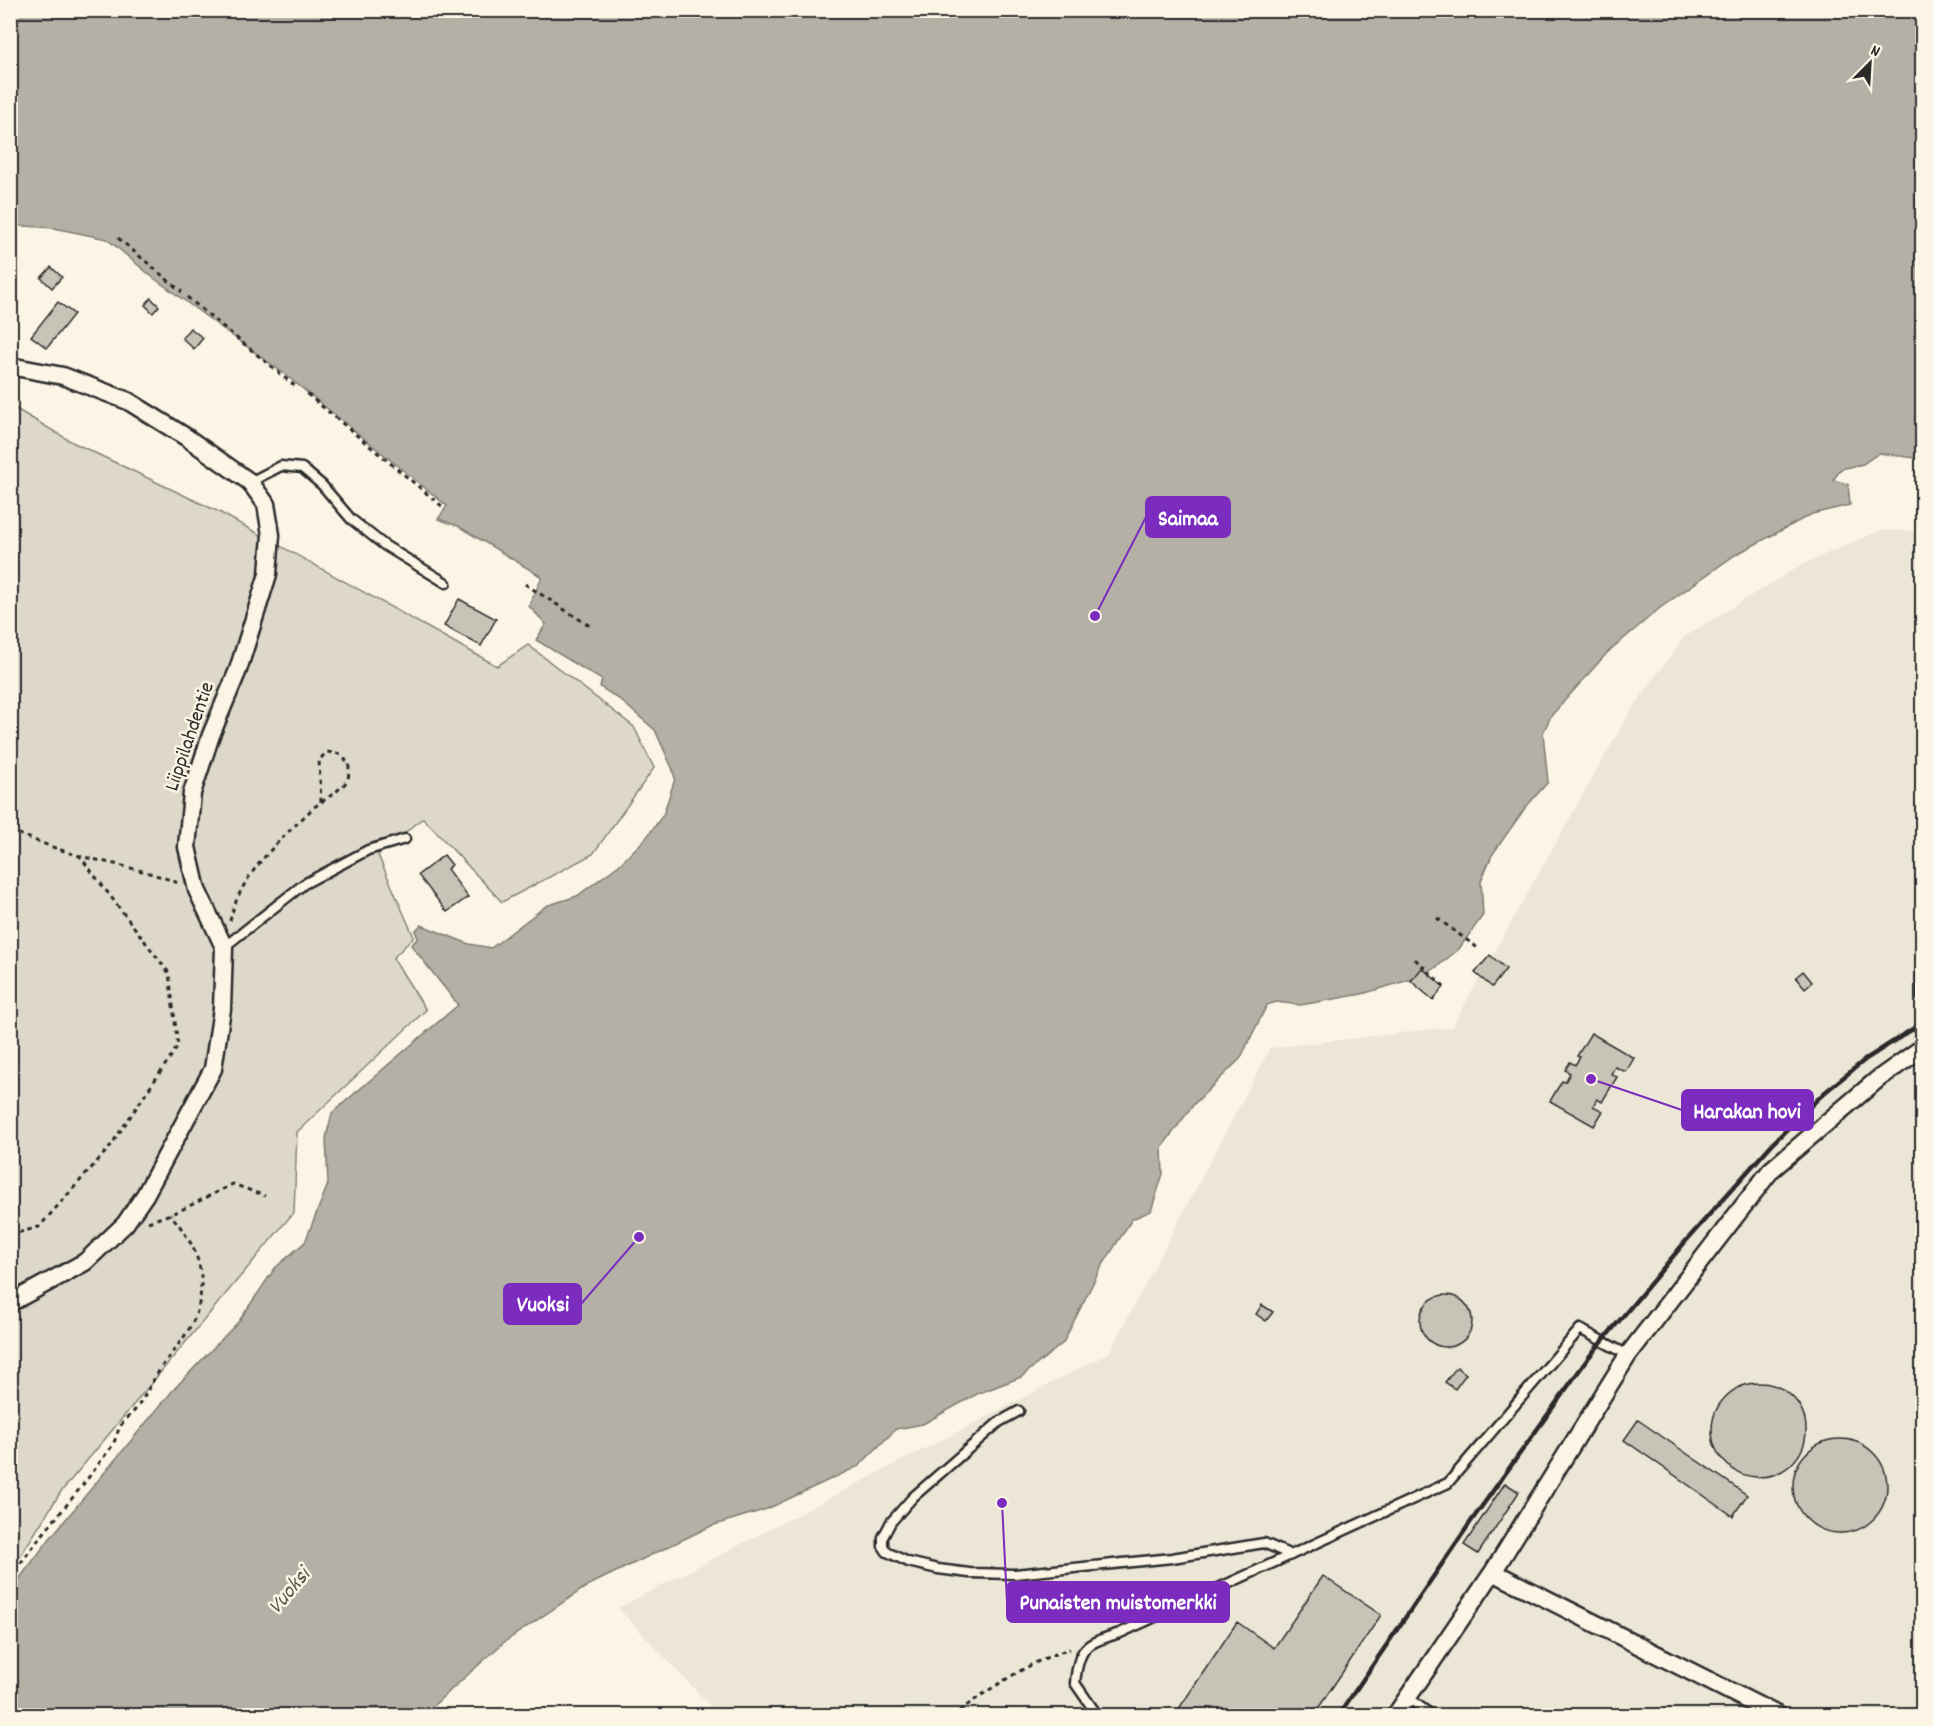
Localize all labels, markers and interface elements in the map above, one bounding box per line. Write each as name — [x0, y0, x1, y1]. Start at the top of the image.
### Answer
north arrow — [1840, 33, 1900, 93]
text: N — [1867, 39, 1883, 64]
callout: Saimaa — [1146, 497, 1230, 537]
text: Saimaa — [1158, 505, 1219, 536]
street label: Liippilahdentie — [158, 678, 224, 796]
callout: Harakan hovi — [1682, 1090, 1813, 1130]
text: Harakan hovi — [1693, 1098, 1801, 1129]
callout: Vuoksi — [504, 1284, 581, 1324]
text: Vuoksi — [517, 1291, 569, 1322]
water label: Vuoksi — [261, 1560, 321, 1622]
callout: Punaisten muistomerkki — [1007, 1582, 1229, 1622]
text: Punaisten muistomerkki — [1019, 1589, 1217, 1620]

